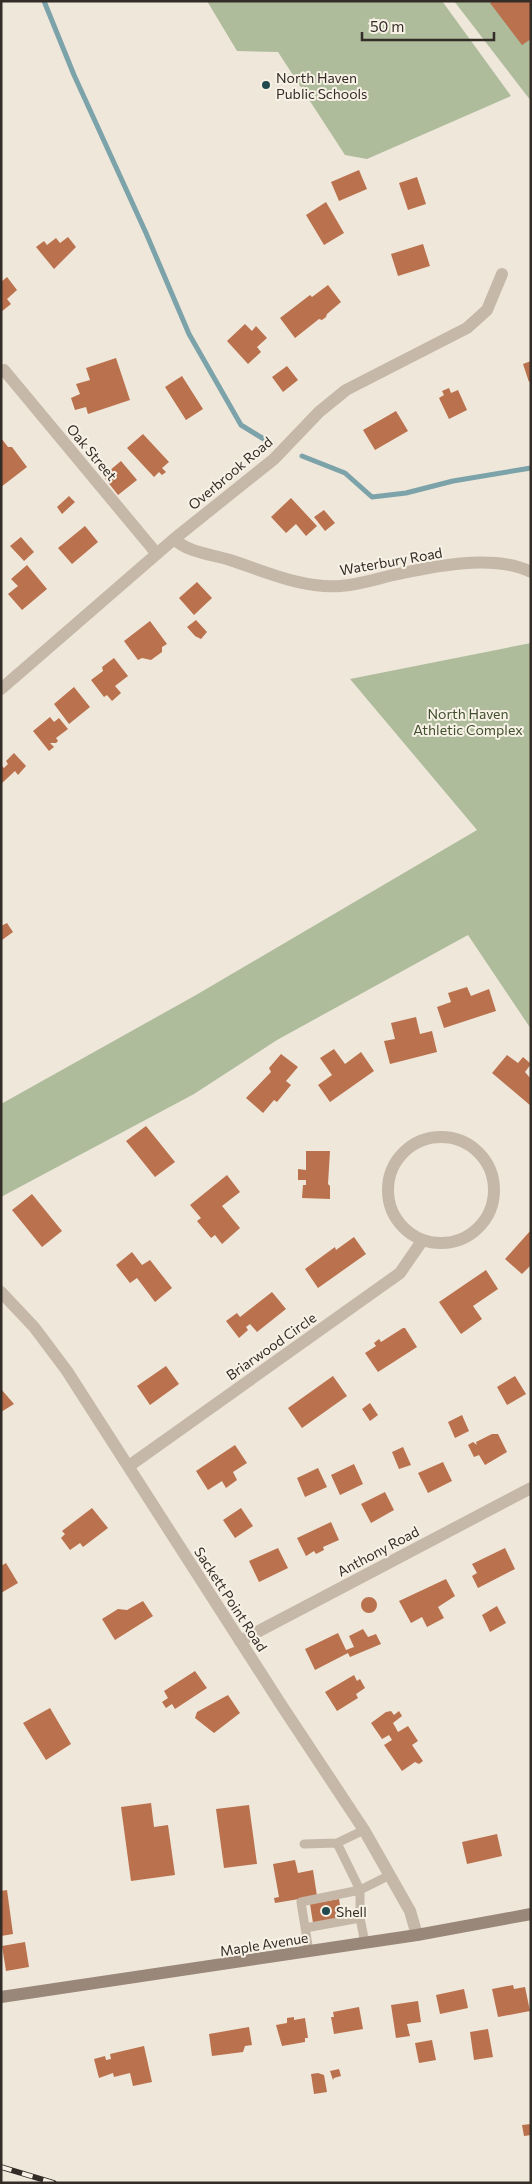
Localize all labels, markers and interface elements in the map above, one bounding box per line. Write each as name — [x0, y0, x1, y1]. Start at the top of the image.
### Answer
scale bar — [362, 10, 494, 42]
text: 50 m — [370, 17, 404, 35]
place label: North Haven Public Schools — [276, 69, 367, 102]
marker: North Haven Public Schools — [260, 79, 272, 91]
street label: Oak Street — [63, 420, 121, 484]
street label: Overbrook Road — [184, 433, 276, 513]
street label: Waterbury Road — [338, 544, 444, 578]
park label: North Haven Athletic Complex — [413, 705, 523, 738]
street label: Briarwood Circle — [223, 1309, 319, 1383]
street label: Anthony Road — [334, 1522, 422, 1580]
street label: Sackett Point Road — [191, 1544, 271, 1654]
place label: Shell — [336, 1903, 367, 1920]
marker: Shell — [320, 1905, 332, 1917]
street label: Maple Avenue — [219, 1929, 309, 1959]

